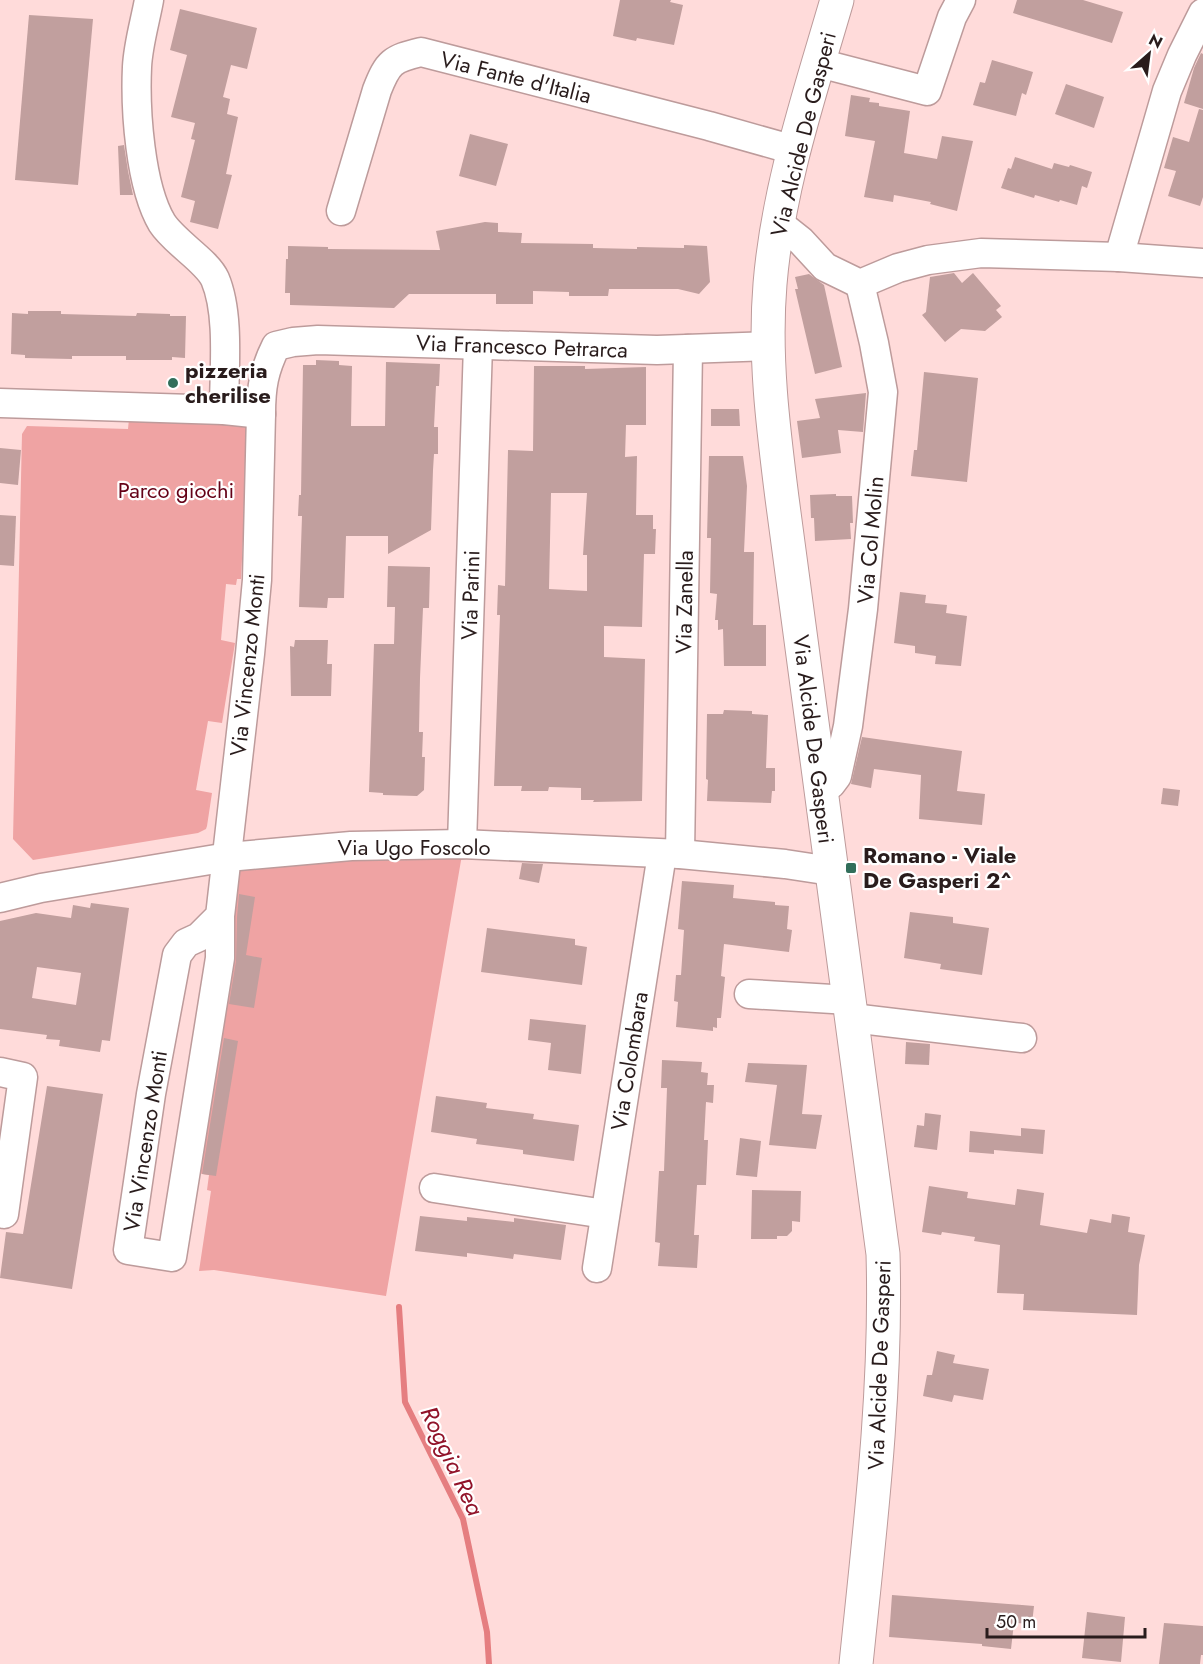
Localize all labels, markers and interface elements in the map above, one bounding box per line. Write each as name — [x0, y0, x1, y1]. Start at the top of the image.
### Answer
north arrow — [1119, 24, 1179, 84]
street label: Via Alcide De Gasperi — [762, 28, 844, 240]
text: N — [1145, 28, 1167, 54]
street label: Via Fante d'Italia — [437, 43, 595, 111]
street label: Via Francesco Petrarca — [416, 326, 628, 366]
place label: pizzeria cherilise — [185, 354, 271, 411]
marker: pizzeria cherilise — [166, 376, 180, 390]
park label: Parco giochi — [118, 474, 234, 506]
street label: Via Col Molin — [848, 475, 892, 605]
street label: Via Parini — [452, 550, 488, 640]
street label: Via Zanella — [667, 550, 701, 654]
street label: Via Vincenzo Monti — [222, 572, 272, 758]
street label: Via Alcide De Gasperi — [785, 633, 843, 845]
street label: Via Ugo Foscolo — [337, 831, 491, 863]
place label: Romano - Viale De Gasperi 2^ — [863, 839, 1016, 896]
marker: Romano - Viale De Gasperi 2^ — [844, 861, 858, 875]
street label: Via Colombara — [602, 989, 656, 1133]
street label: Via Vincenzo Monti — [115, 1048, 175, 1234]
street label: Via Alcide De Gasperi — [859, 1259, 899, 1471]
water label: Roggia Rea — [412, 1400, 493, 1521]
scale bar — [987, 1601, 1144, 1639]
text: 50 m — [996, 1609, 1036, 1635]

